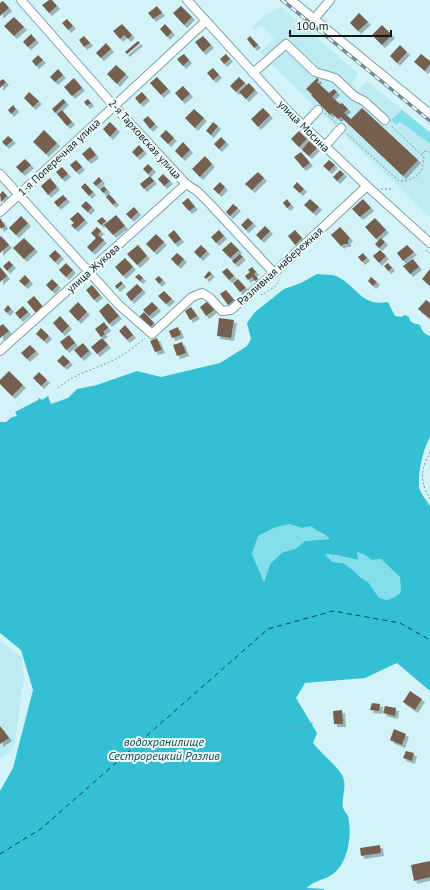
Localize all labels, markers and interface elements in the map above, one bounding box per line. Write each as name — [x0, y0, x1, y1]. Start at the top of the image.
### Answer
scale bar — [290, 12, 391, 38]
text: 100 m — [296, 18, 329, 33]
street label: 2-я Тарховская улица — [106, 96, 184, 182]
street label: улица Мосина — [275, 97, 333, 155]
street label: 1-я Поперечная улица — [15, 115, 103, 199]
street label: Разливная набережная — [234, 224, 326, 308]
street label: улица Жукова — [63, 240, 123, 296]
water label: водохранилище Сестрорецкий Разлив — [108, 734, 220, 763]

